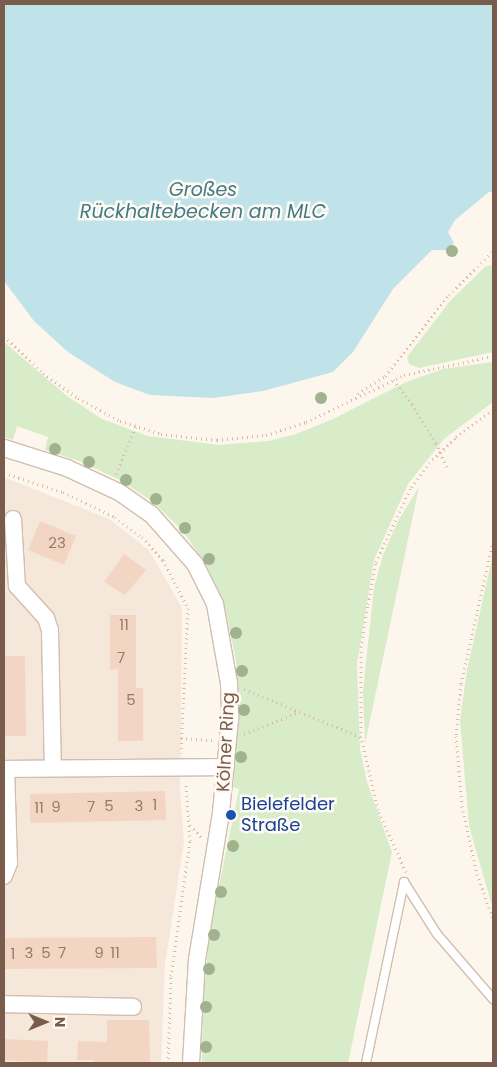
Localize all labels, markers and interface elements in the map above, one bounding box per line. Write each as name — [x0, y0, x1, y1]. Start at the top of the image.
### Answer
water label: Großes Rückhaltebecken am MLC — [80, 179, 326, 223]
house number: 23 — [48, 534, 66, 552]
house number: 11 — [119, 616, 129, 634]
house number: 7 — [117, 649, 125, 667]
house number: 5 — [126, 691, 136, 709]
street label: Kölner Ring — [213, 692, 239, 792]
place label: Bielefelder Straße — [241, 794, 335, 836]
house number: 1 — [153, 796, 157, 814]
house number: 5 — [104, 797, 114, 815]
house number: 3 — [135, 797, 143, 815]
house number: 9 — [51, 798, 61, 816]
house number: 7 — [87, 798, 95, 816]
house number: 11 — [34, 799, 44, 817]
marker: Bielefelder Straße — [225, 809, 237, 821]
house number: 3 — [25, 944, 33, 962]
house number: 5 — [41, 944, 51, 962]
house number: 7 — [58, 944, 66, 962]
house number: 9 — [94, 944, 104, 962]
house number: 11 — [110, 944, 120, 962]
house number: 1 — [11, 945, 15, 963]
north arrow — [20, 997, 70, 1047]
text: N — [50, 1017, 70, 1027]

